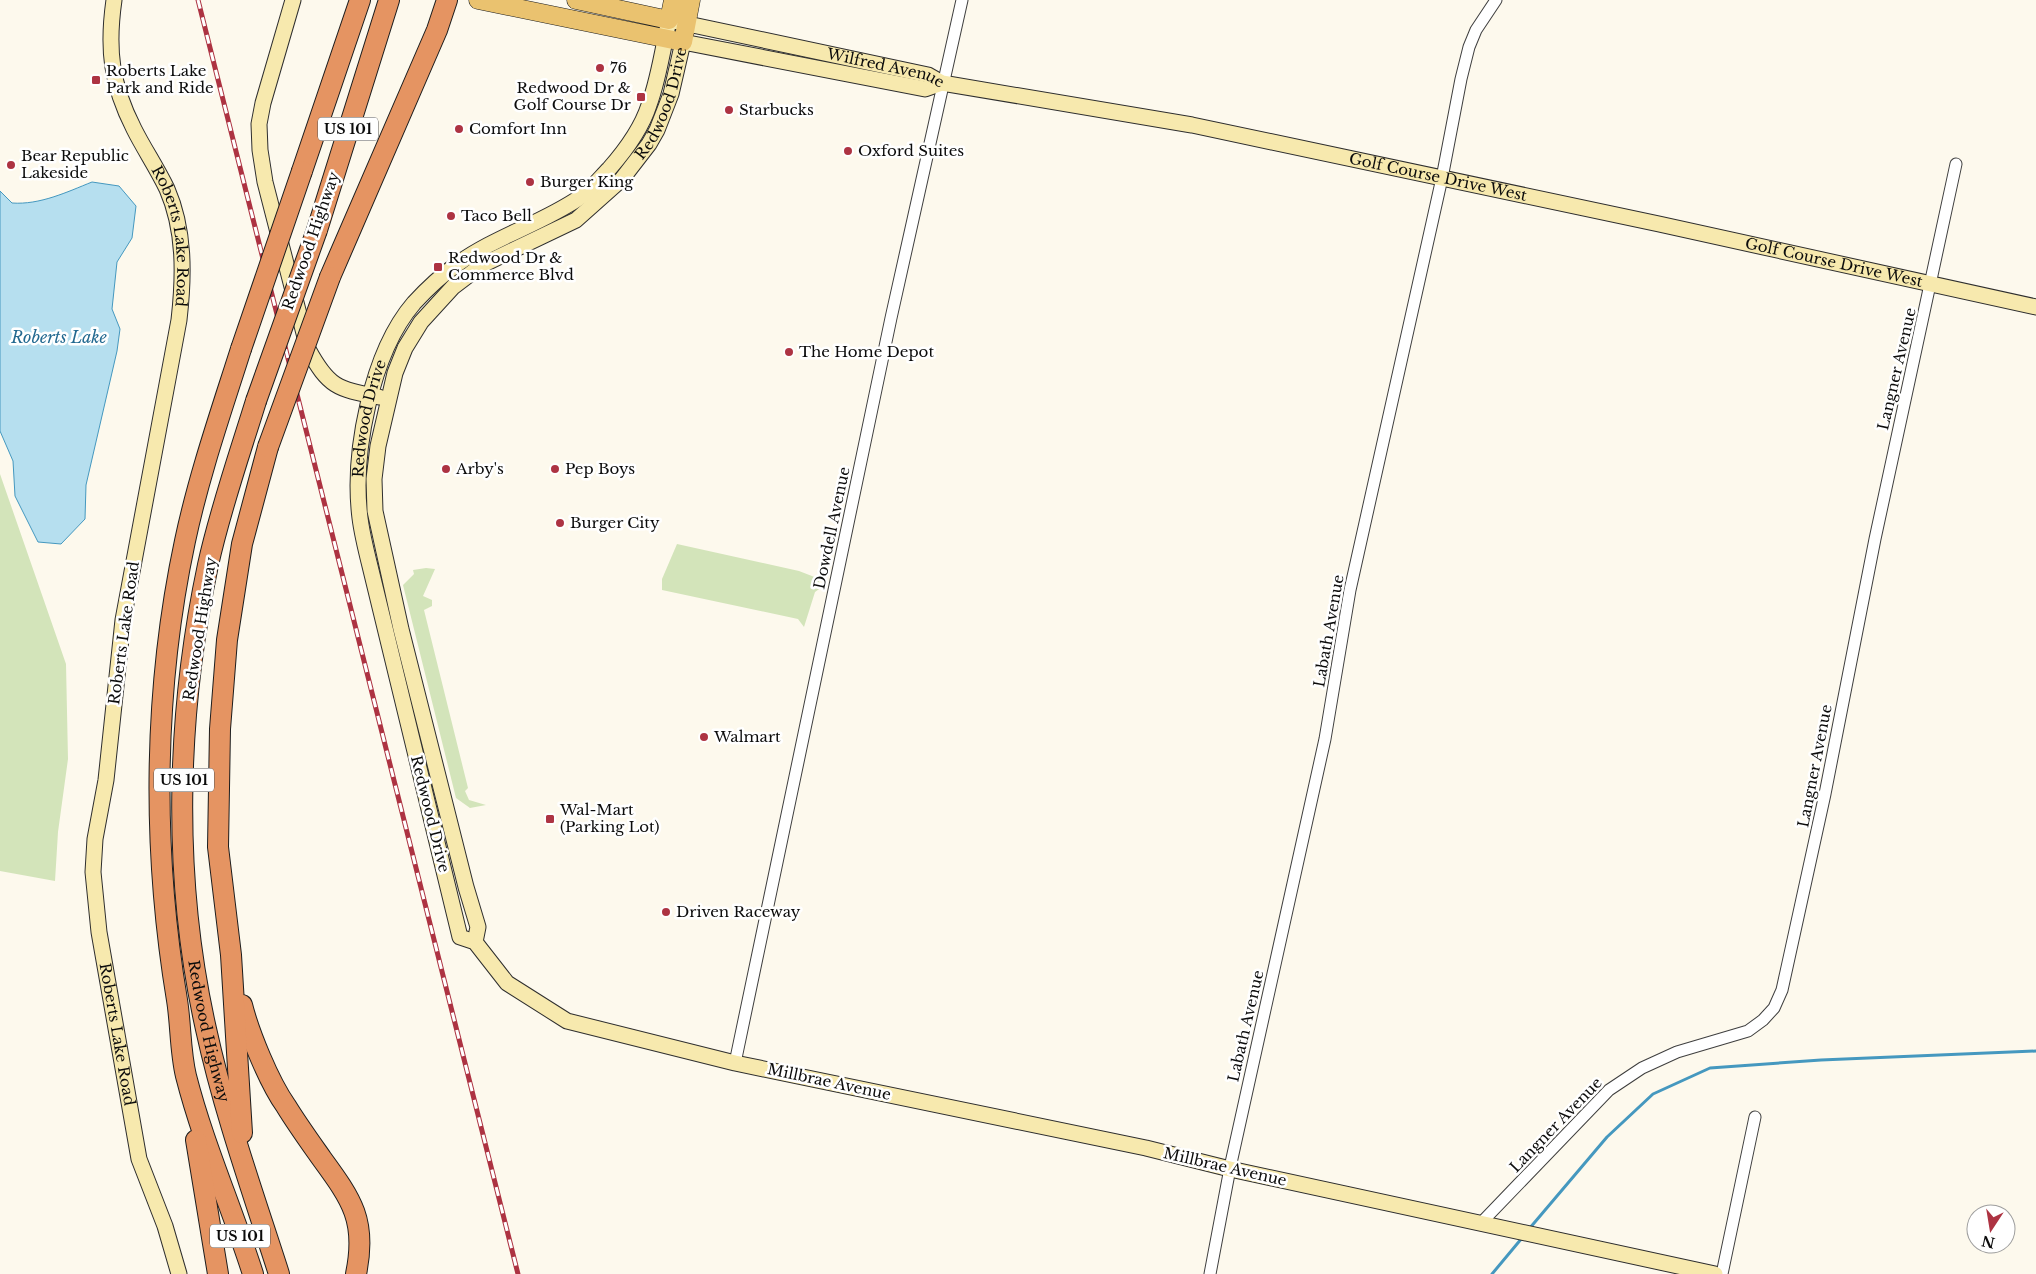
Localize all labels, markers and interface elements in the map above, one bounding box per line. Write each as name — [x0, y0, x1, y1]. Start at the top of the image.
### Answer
street label: Wilfred Avenue — [824, 44, 948, 91]
street label: Redwood Drive — [630, 45, 690, 163]
place label: 76 — [610, 58, 627, 77]
place label: Roberts Lake Park and Ride — [106, 61, 214, 97]
marker: 76 — [594, 62, 606, 74]
marker: Roberts Lake Park and Ride — [90, 74, 102, 86]
place label: Redwood Dr & Golf Course Dr — [514, 78, 632, 114]
marker: Redwood Dr & Golf Course Dr — [635, 91, 647, 103]
place label: Starbucks — [739, 100, 814, 119]
marker: Starbucks — [723, 104, 735, 116]
road number: US 101 — [318, 118, 378, 140]
place label: Comfort Inn — [469, 119, 567, 138]
marker: Comfort Inn — [453, 123, 465, 135]
place label: Oxford Suites — [858, 141, 964, 160]
marker: Oxford Suites — [842, 145, 854, 157]
place label: Bear Republic Lakeside — [21, 146, 129, 182]
street label: Golf Course Drive West — [1347, 149, 1529, 205]
marker: Bear Republic Lakeside — [5, 159, 17, 171]
street label: Roberts Lake Road — [148, 162, 192, 308]
street label: Redwood Highway — [278, 169, 343, 313]
place label: Burger King — [540, 172, 634, 191]
marker: Burger King — [524, 176, 536, 188]
place label: Taco Bell — [461, 206, 532, 225]
marker: Taco Bell — [445, 210, 457, 222]
street label: Golf Course Drive West — [1743, 233, 1925, 291]
place label: Redwood Dr & Commerce Blvd — [448, 248, 574, 284]
marker: Redwood Dr & Commerce Blvd — [432, 261, 444, 273]
street label: Langner Avenue — [1873, 306, 1920, 432]
water label: Roberts Lake — [10, 327, 107, 347]
place label: The Home Depot — [799, 342, 934, 361]
marker: The Home Depot — [783, 346, 795, 358]
street label: Redwood Drive — [348, 357, 390, 478]
place label: Arby's — [455, 459, 504, 478]
place label: Pep Boys — [565, 459, 635, 478]
marker: Arby's — [440, 463, 452, 475]
marker: Pep Boys — [549, 463, 561, 475]
street label: Dowdell Avenue — [809, 465, 854, 591]
place label: Burger City — [570, 513, 660, 532]
marker: Burger City — [554, 517, 566, 529]
street label: Redwood Highway — [179, 555, 220, 702]
street label: Roberts Lake Road — [104, 560, 143, 706]
street label: Labath Avenue — [1309, 573, 1348, 689]
street label: Langner Avenue — [1793, 703, 1836, 829]
place label: Walmart — [713, 727, 781, 746]
marker: Walmart — [698, 731, 710, 743]
street label: Redwood Drive — [407, 753, 454, 874]
road number: US 101 — [154, 768, 214, 792]
place label: Wal-Mart (Parking Lot) — [559, 800, 660, 836]
marker: Wal-Mart (Parking Lot) — [544, 813, 556, 825]
place label: Driven Raceway — [676, 902, 801, 921]
marker: Driven Raceway — [660, 906, 672, 918]
street label: Redwood Highway — [184, 959, 234, 1105]
street label: Roberts Lake Road — [96, 961, 139, 1107]
street label: Labath Avenue — [1223, 968, 1268, 1084]
street label: Millbrae Avenue — [766, 1059, 893, 1104]
street label: Langner Avenue — [1505, 1073, 1606, 1176]
street label: Millbrae Avenue — [1162, 1143, 1289, 1190]
north arrow — [1966, 1204, 2016, 1254]
road number: US 101 — [210, 1224, 270, 1248]
text: N — [1980, 1232, 1997, 1252]

